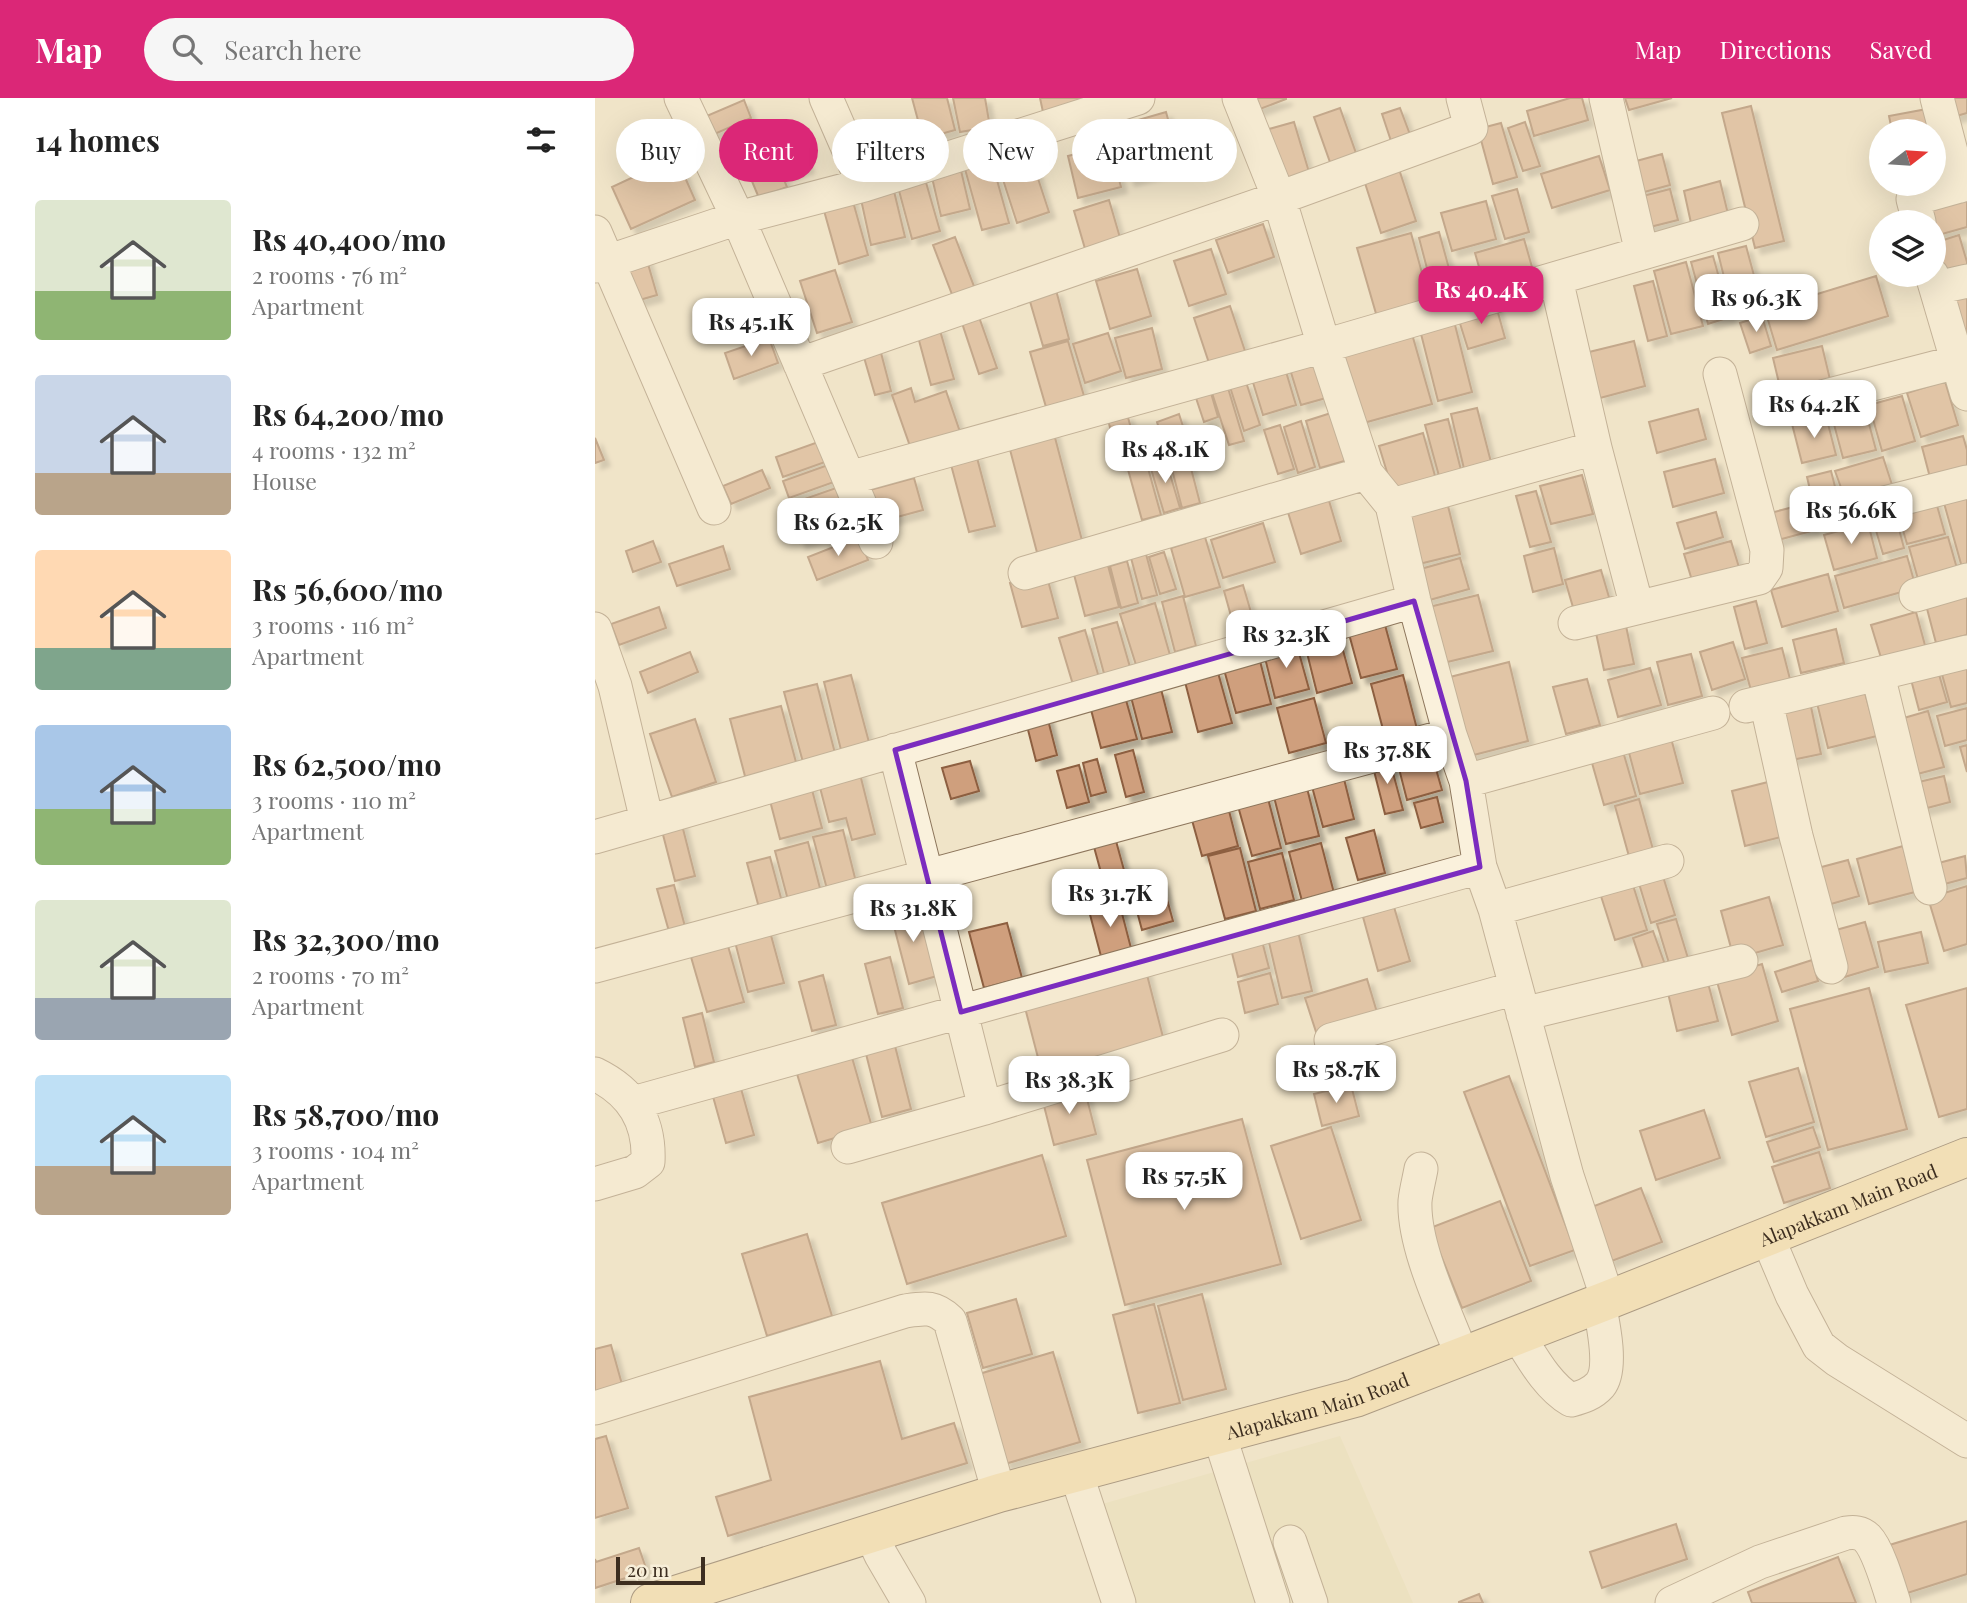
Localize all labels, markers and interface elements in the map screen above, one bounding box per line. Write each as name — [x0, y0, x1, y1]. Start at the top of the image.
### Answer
search box — [144, 18, 634, 81]
text: Map — [35, 27, 102, 71]
icon: search — [168, 30, 206, 68]
text: Search here — [224, 32, 362, 67]
text: Map — [1635, 33, 1681, 65]
text: Directions — [1719, 33, 1832, 65]
text: Saved — [1870, 33, 1932, 65]
chip: Buy — [616, 119, 705, 182]
chip: Rent — [719, 119, 818, 182]
chip: Filters — [832, 119, 949, 182]
chip: New — [963, 119, 1058, 182]
chip: Apartment — [1072, 119, 1237, 182]
north arrow — [1869, 119, 1946, 196]
map controls — [1869, 119, 1946, 287]
text: 14 homes — [35, 120, 160, 160]
icon: filters — [522, 121, 560, 159]
button: layers — [1869, 210, 1946, 287]
text: Rs 40,400/mo — [252, 219, 446, 259]
icon: home — [91, 228, 175, 312]
text: 2 rooms · 76 m² — [252, 259, 407, 290]
pin: Rs 40.4K — [1409, 266, 1553, 326]
text: Rs 40.4K — [1434, 273, 1528, 304]
pin: Rs 96.3K — [1684, 274, 1828, 334]
text: Rs 96.3K — [1711, 281, 1801, 312]
text: Apartment — [252, 290, 364, 321]
pin: Rs 45.1K — [679, 299, 823, 358]
text: Rs 45.1K — [708, 305, 794, 336]
pin: Rs 64.2K — [1742, 380, 1886, 440]
text: Rs 64.2K — [1768, 387, 1860, 418]
text: Rs 64,200/mo — [252, 394, 444, 434]
icon: home — [91, 403, 175, 487]
pin: Rs 48.1K — [1093, 426, 1237, 485]
text: Rs 48.1K — [1121, 432, 1209, 463]
text: 4 rooms · 132 m² — [252, 434, 416, 465]
text: House — [252, 465, 317, 496]
pin: Rs 56.6K — [1779, 486, 1923, 546]
text: Rs 56.6K — [1806, 493, 1896, 524]
pin: Rs 62.5K — [766, 498, 910, 558]
text: Rs 62.5K — [793, 505, 883, 536]
text: Rs 56,600/mo — [252, 569, 443, 609]
icon: home — [91, 578, 175, 662]
text: 3 rooms · 116 m² — [252, 609, 414, 640]
pin: Rs 32.3K — [1214, 610, 1358, 670]
text: Rs 32.3K — [1242, 617, 1330, 648]
text: Apartment — [252, 640, 364, 671]
pin: Rs 37.8K — [1315, 726, 1459, 786]
text: Rs 37.8K — [1343, 733, 1431, 764]
text: Rs 62,500/mo — [252, 744, 441, 784]
icon: home — [91, 753, 175, 837]
text: 3 rooms · 110 m² — [252, 784, 416, 815]
text: Apartment — [252, 815, 364, 846]
pin: Rs 31.7K — [1038, 870, 1182, 929]
text: Rs 31.7K — [1068, 876, 1152, 907]
pin: Rs 31.8K — [841, 884, 985, 944]
text: Rs 31.8K — [869, 891, 957, 922]
text: Rs 32,300/mo — [252, 919, 439, 959]
icon: home — [91, 928, 175, 1012]
text: 2 rooms · 70 m² — [252, 959, 409, 990]
text: Apartment — [252, 990, 364, 1021]
pin: Rs 58.7K — [1264, 1046, 1408, 1105]
text: Rs 58.7K — [1292, 1052, 1380, 1083]
pin: Rs 38.3K — [997, 1056, 1141, 1116]
text: Rs 38.3K — [1025, 1063, 1113, 1094]
text: Rs 58,700/mo — [252, 1094, 439, 1134]
icon: home — [91, 1103, 175, 1187]
text: 3 rooms · 104 m² — [252, 1134, 419, 1165]
pin: Rs 57.5K — [1112, 1152, 1256, 1212]
street label: Alapakkam Main Road — [1754, 1157, 1941, 1252]
text: Rs 57.5K — [1142, 1159, 1226, 1190]
text: Apartment — [252, 1165, 364, 1196]
street label: Alapakkam Main Road — [1222, 1366, 1412, 1445]
scale bar — [616, 1554, 705, 1586]
text: 20 m — [627, 1556, 669, 1582]

